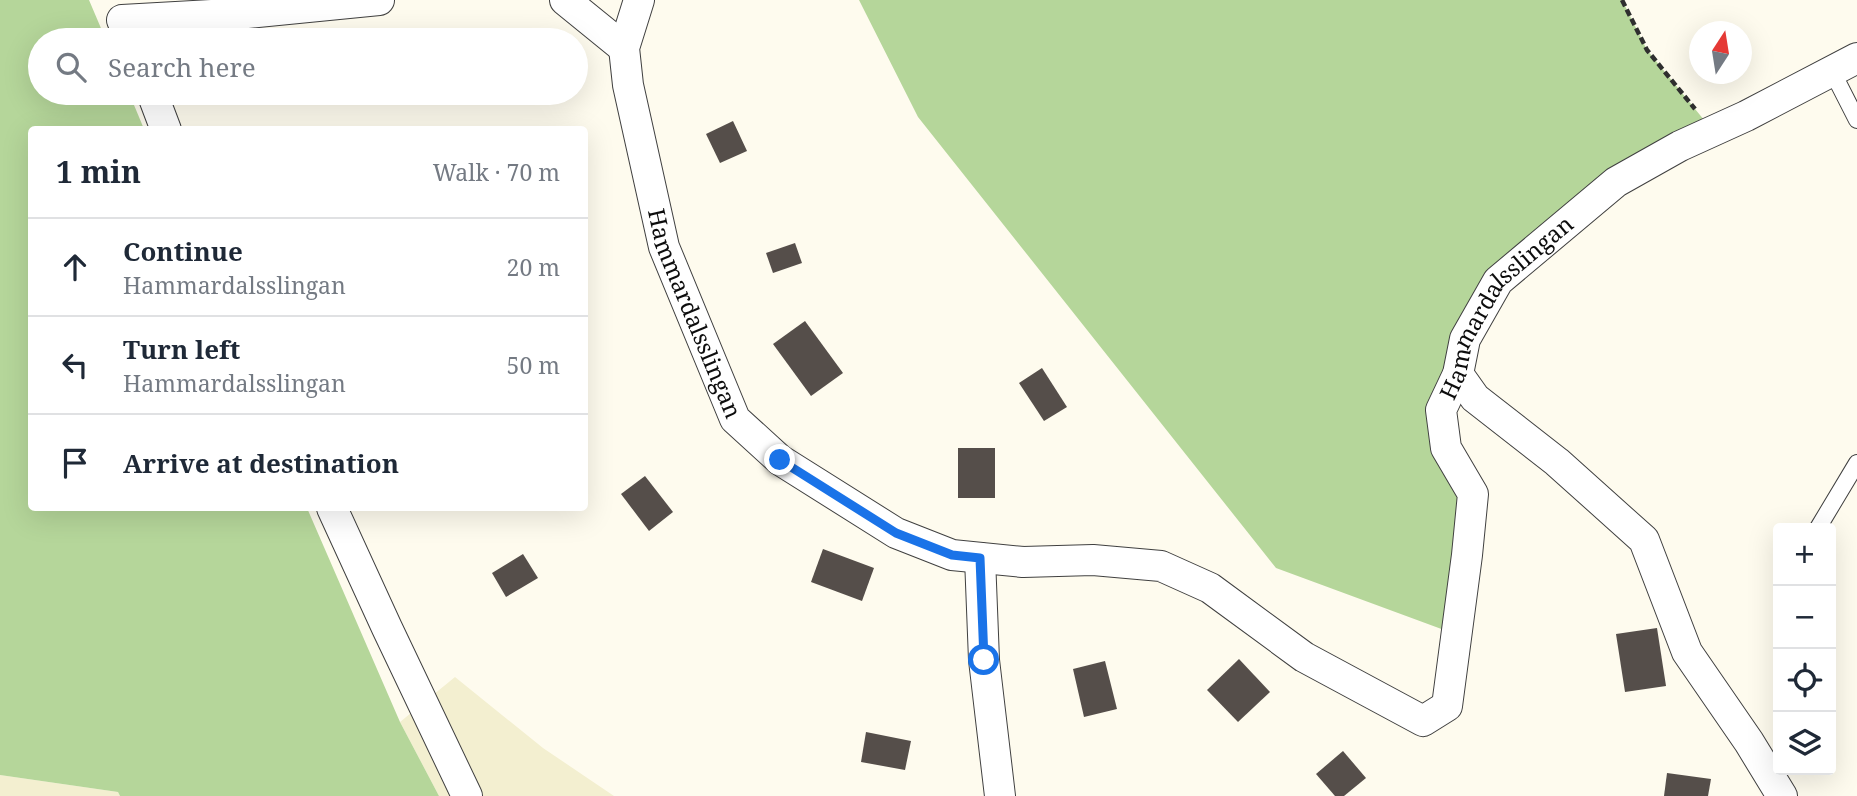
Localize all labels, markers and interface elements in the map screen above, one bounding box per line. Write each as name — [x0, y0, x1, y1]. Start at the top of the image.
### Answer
north arrow — [1689, 21, 1752, 84]
search box — [28, 28, 588, 105]
icon: search — [52, 48, 90, 86]
text: Search here — [108, 49, 256, 85]
text: 1 min — [56, 151, 141, 192]
text: Walk · 70 m — [433, 156, 560, 188]
street label: Hammardalsslingan — [641, 205, 750, 423]
street label: Hammardalsslingan — [1431, 207, 1580, 404]
text: Continue — [123, 233, 243, 269]
icon: ahead — [56, 248, 94, 286]
text: 20 m — [507, 251, 560, 283]
text: Hammardalsslingan — [123, 269, 346, 301]
text: Turn left — [123, 331, 240, 367]
icon: left — [56, 346, 94, 384]
text: 50 m — [507, 349, 560, 381]
text: Hammardalsslingan — [123, 367, 346, 399]
icon: arrive — [56, 444, 94, 482]
route end — [764, 444, 795, 475]
text: Arrive at destination — [123, 445, 399, 481]
map controls — [1773, 523, 1836, 775]
button: + — [1773, 523, 1836, 586]
button: − — [1773, 586, 1836, 649]
route start — [968, 644, 999, 675]
button: locate — [1773, 649, 1836, 712]
button: layers — [1773, 712, 1836, 775]

